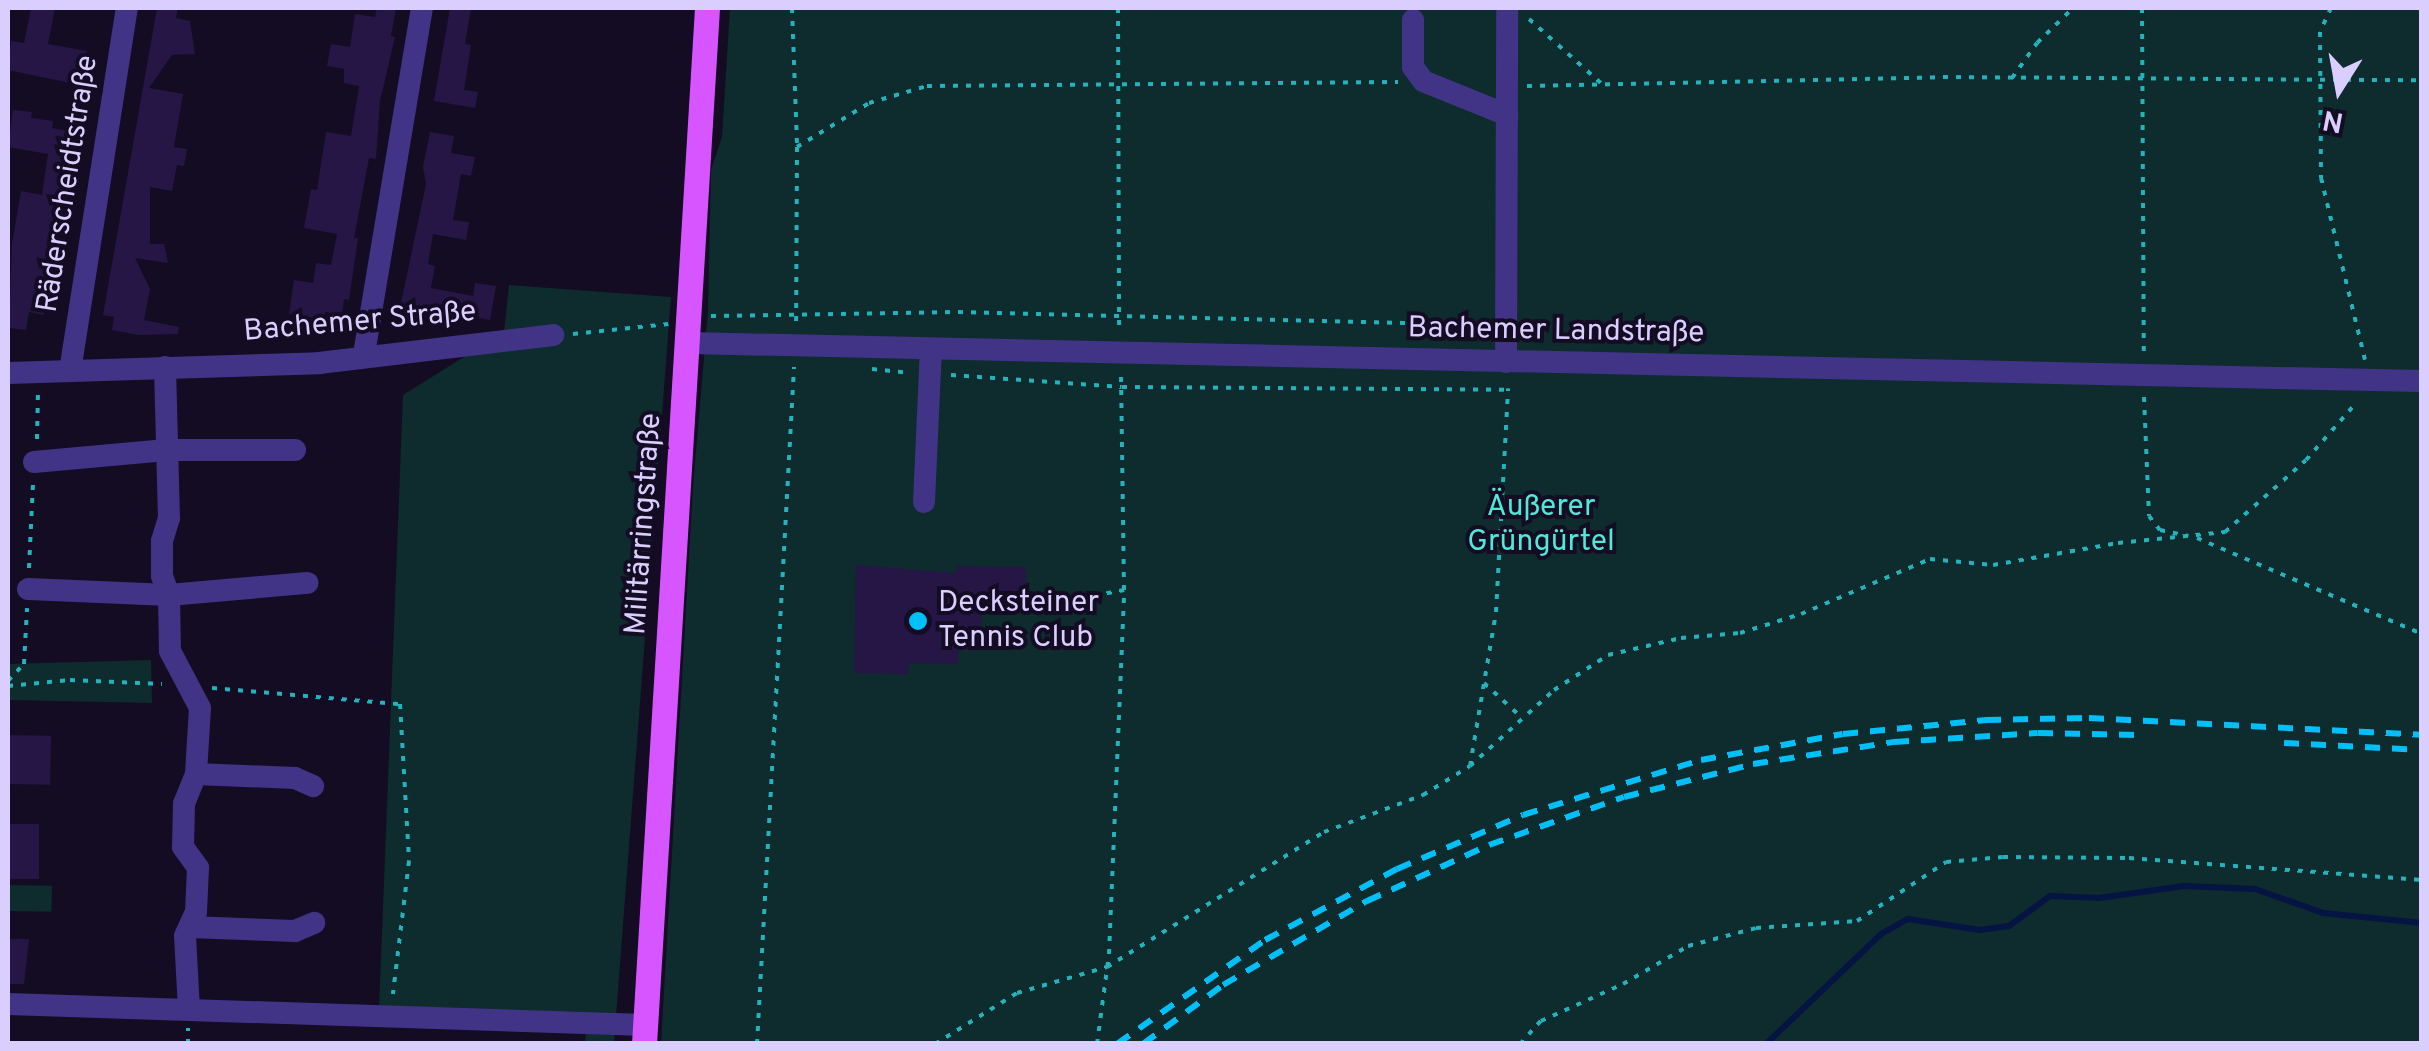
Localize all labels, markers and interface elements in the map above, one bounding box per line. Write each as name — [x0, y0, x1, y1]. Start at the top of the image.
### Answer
north arrow — [2289, 40, 2389, 140]
street label: Räderscheidtstraße — [31, 53, 107, 315]
text: N — [2320, 100, 2347, 139]
street label: Bachemer Straße — [242, 295, 478, 351]
street label: Bachemer Landstraße — [1407, 311, 1705, 353]
street label: Militärringstraße — [619, 412, 671, 636]
park label: Äußerer Grüngürtel — [1467, 490, 1615, 560]
place label: Decksteiner Tennis Club — [938, 586, 1099, 656]
marker: Decksteiner Tennis Club — [907, 610, 929, 632]

